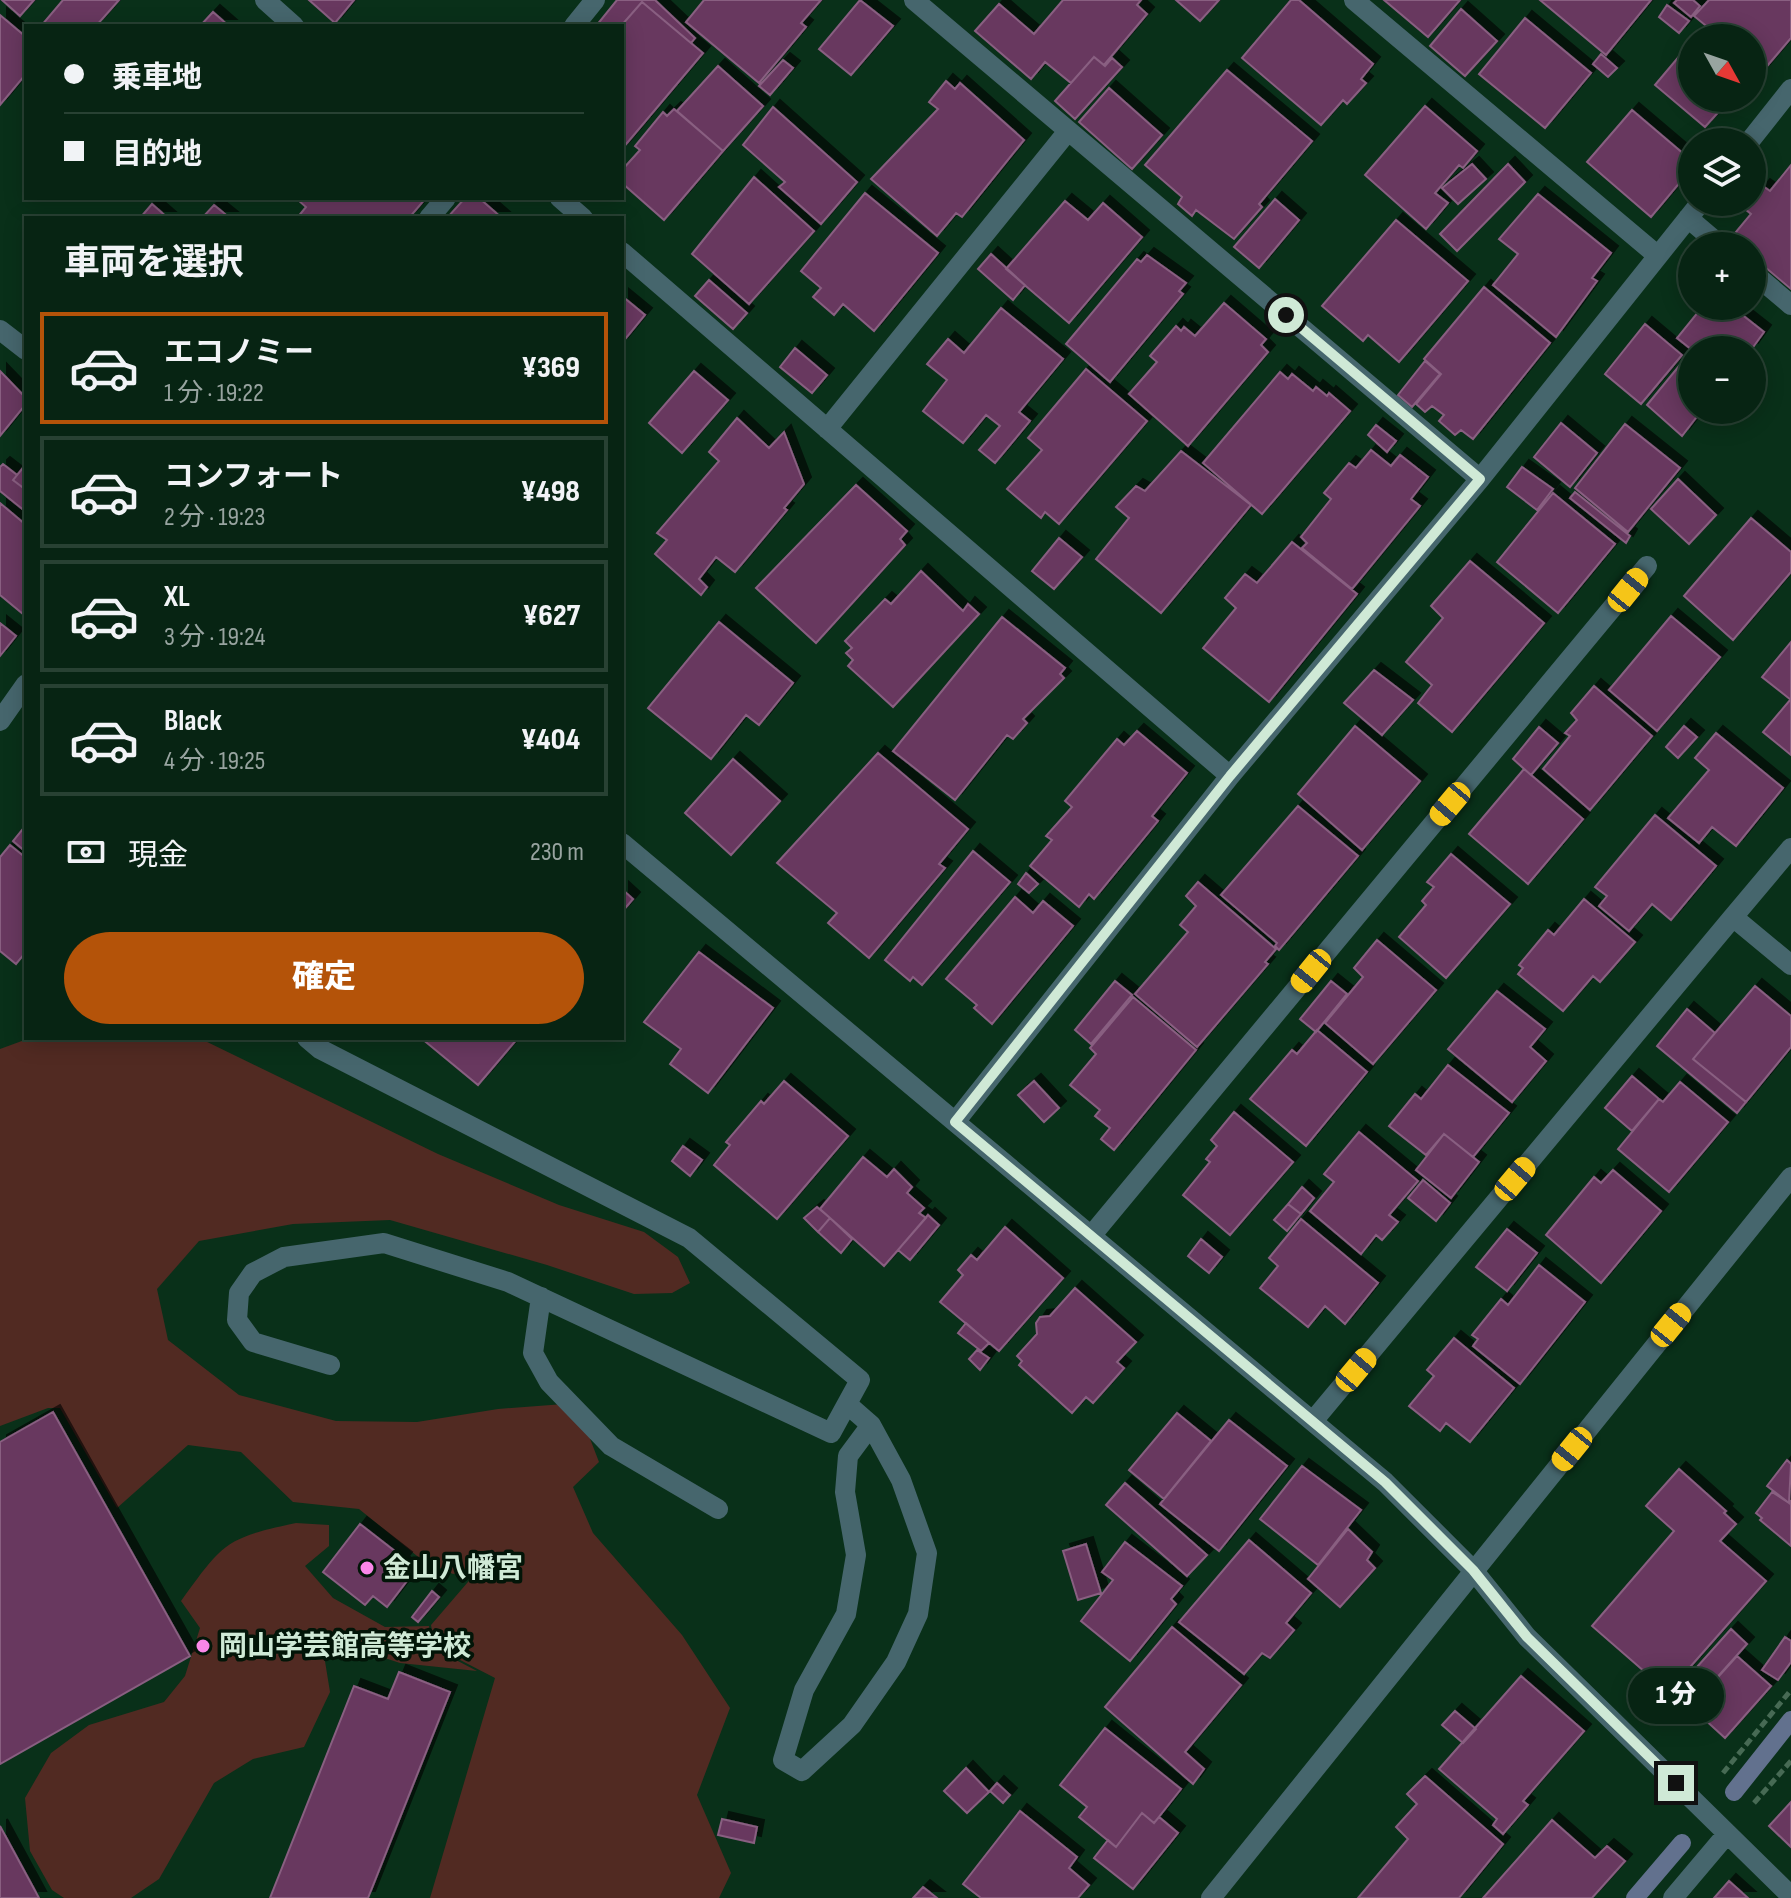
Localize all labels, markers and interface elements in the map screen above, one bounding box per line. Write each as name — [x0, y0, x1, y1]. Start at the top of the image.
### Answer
north arrow — [1678, 24, 1766, 112]
map controls — [1678, 24, 1766, 424]
text: 乗車地 — [112, 60, 202, 96]
button: layers — [1678, 128, 1766, 216]
text: 目的地 — [112, 137, 202, 173]
button: + — [1678, 232, 1766, 320]
text: 車両を選択 — [64, 242, 244, 285]
route start — [1268, 297, 1304, 333]
icon: car — [68, 332, 140, 404]
text: エコノミー — [164, 335, 314, 371]
button: − — [1678, 336, 1766, 424]
text: ¥369 — [521, 350, 580, 386]
text: 1 分 · 19:22 — [164, 378, 264, 409]
icon: car — [68, 456, 140, 528]
text: コンフォート — [164, 459, 343, 495]
text: ¥498 — [521, 474, 580, 510]
text: 2 分 · 19:23 — [164, 502, 265, 533]
car — [1604, 564, 1652, 616]
text: XL — [164, 579, 190, 615]
icon: car — [68, 580, 140, 652]
text: ¥627 — [523, 598, 580, 634]
text: 3 分 · 19:24 — [164, 622, 265, 653]
text: Black — [164, 703, 222, 739]
icon: car — [68, 704, 140, 776]
text: ¥404 — [521, 722, 580, 758]
text: 4 分 · 19:25 — [164, 746, 265, 777]
car — [1425, 778, 1475, 830]
icon: cash — [64, 830, 108, 874]
text: 230 m — [530, 837, 584, 868]
text: 現金 — [128, 838, 188, 874]
button: 確定 — [64, 932, 584, 1024]
car — [1287, 945, 1335, 997]
car — [1490, 1153, 1540, 1205]
car — [1647, 1299, 1695, 1351]
car — [1331, 1344, 1381, 1396]
car — [1548, 1423, 1596, 1475]
place label: 金山八幡宮 — [383, 1552, 523, 1585]
marker: 金山八幡宮 — [358, 1559, 376, 1577]
place label: 岡山学芸館高等学校 — [219, 1630, 471, 1663]
marker: 岡山学芸館高等学校 — [194, 1637, 212, 1655]
callout: 1 分 — [1628, 1667, 1724, 1723]
text: 1 分 — [1656, 1680, 1696, 1711]
route end — [1658, 1765, 1694, 1801]

